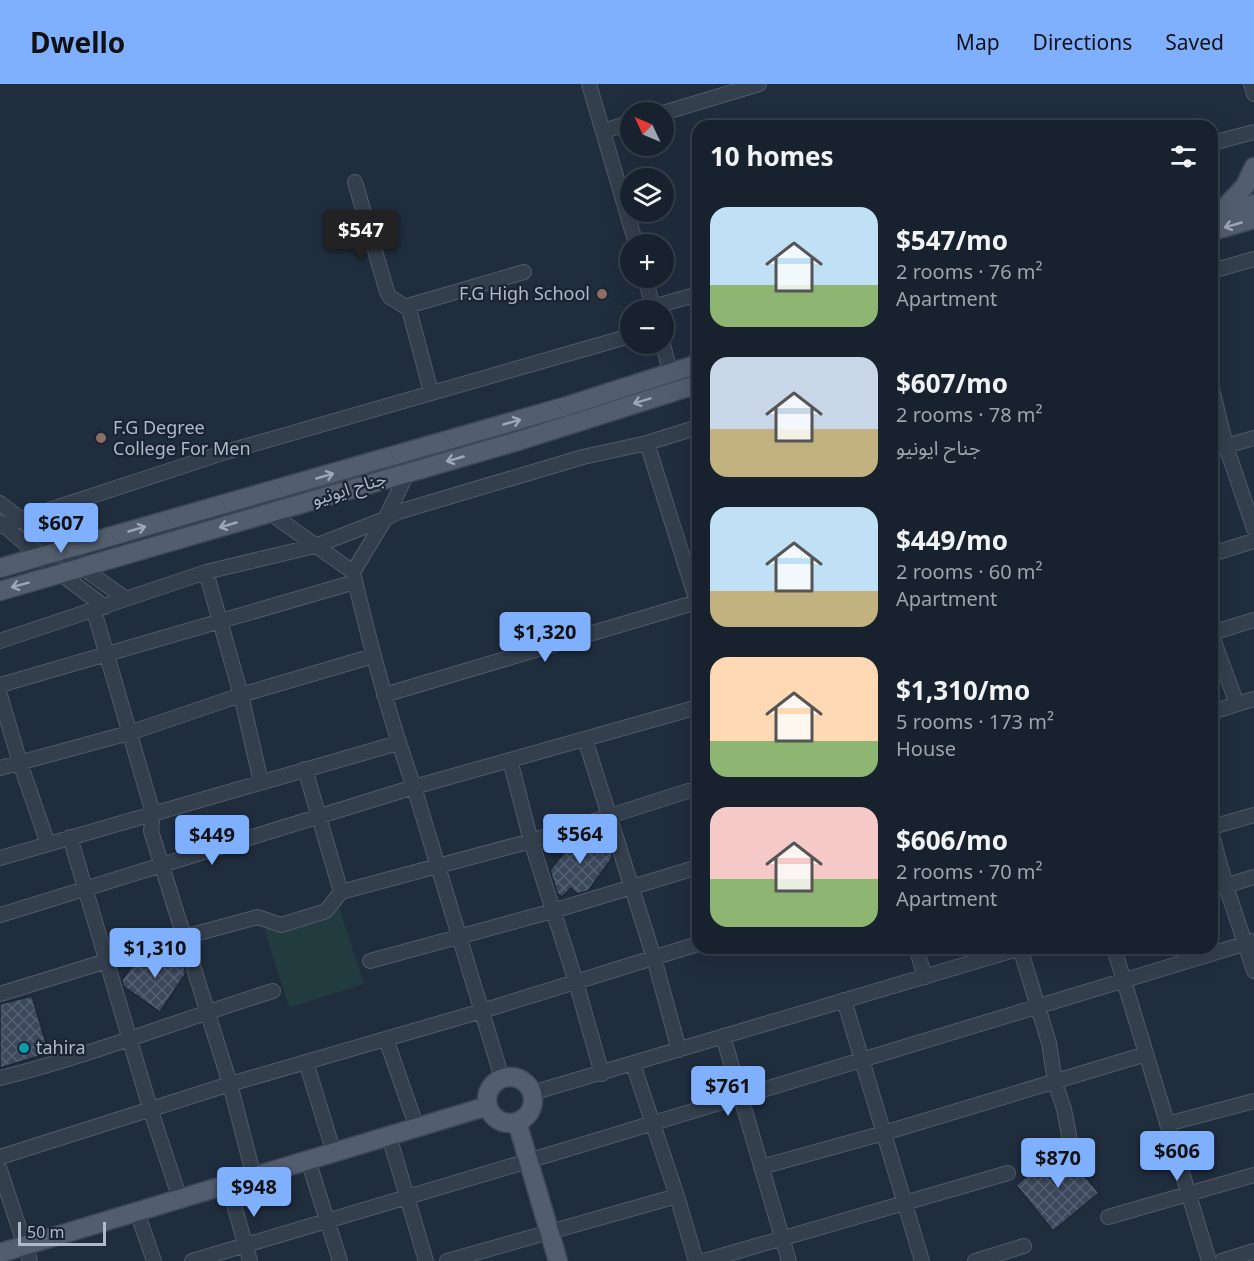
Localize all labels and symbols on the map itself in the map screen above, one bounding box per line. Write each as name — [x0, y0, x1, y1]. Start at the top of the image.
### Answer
north arrow — [620, 102, 674, 156]
pin: $547 — [325, 210, 397, 261]
one-way arrow — [1224, 220, 1243, 231]
place label: F.G High School — [459, 281, 590, 305]
marker: F.G High School — [595, 287, 609, 301]
one-way arrow — [633, 396, 652, 407]
place label: F.G Degree College For Men — [113, 415, 251, 460]
one-way arrow — [502, 416, 521, 427]
marker: F.G Degree College For Men — [94, 431, 108, 445]
one-way arrow — [446, 454, 465, 465]
street label: جناح ایونیو — [309, 465, 389, 513]
one-way arrow — [315, 469, 334, 481]
pin: $607 — [25, 503, 97, 554]
one-way arrow — [219, 520, 238, 531]
one-way arrow — [127, 523, 146, 534]
one-way arrow — [11, 580, 30, 591]
pin: $1,320 — [496, 612, 594, 663]
pin: $564 — [544, 814, 616, 865]
pin: $449 — [176, 815, 248, 866]
pin: $1,310 — [106, 928, 204, 979]
place label: tahira — [36, 1035, 86, 1059]
marker: tahira — [17, 1041, 31, 1055]
pin: $761 — [692, 1066, 764, 1117]
pin: $606 — [1141, 1131, 1213, 1182]
pin: $870 — [1022, 1138, 1094, 1189]
pin: $948 — [218, 1167, 290, 1218]
scale bar — [18, 1219, 106, 1246]

